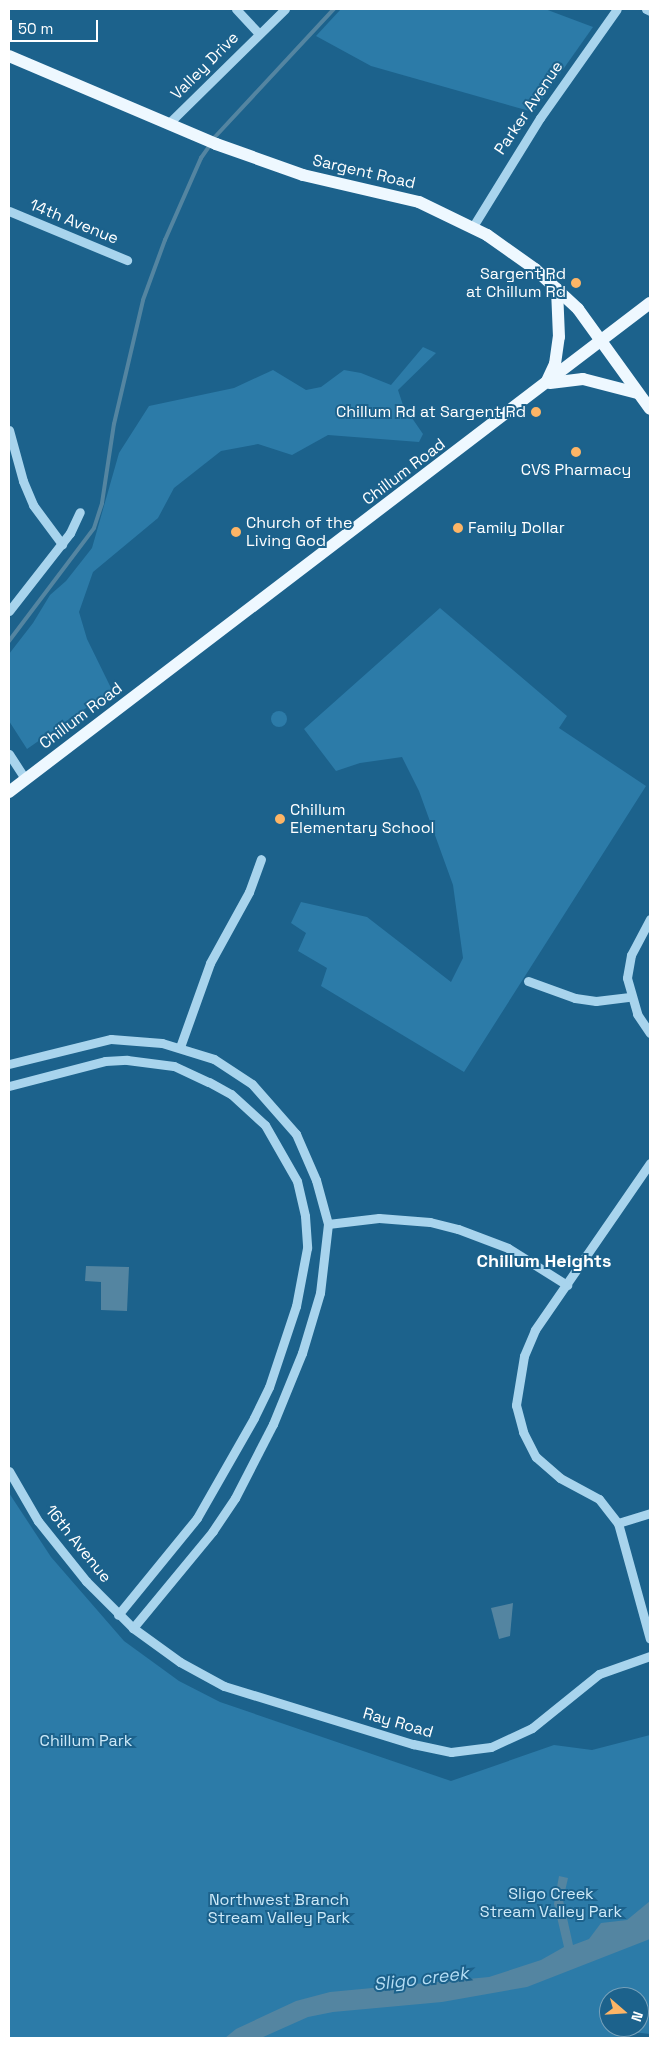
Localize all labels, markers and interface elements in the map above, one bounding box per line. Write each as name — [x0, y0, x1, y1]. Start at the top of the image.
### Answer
scale bar — [12, 10, 100, 42]
text: 50 m — [18, 19, 53, 38]
street label: Valley Drive — [167, 28, 243, 104]
street label: Parker Avenue — [491, 57, 567, 159]
street label: Sargent Road — [311, 151, 417, 193]
street label: 14th Avenue — [27, 195, 121, 249]
place label: Sargent Rd at Chillum Rd — [466, 264, 566, 302]
marker: Sargent Rd at Chillum Rd — [570, 277, 582, 289]
place label: Chillum Rd at Sargent Rd — [336, 402, 526, 422]
marker: Chillum Rd at Sargent Rd — [530, 406, 542, 418]
street label: Chillum Road — [359, 435, 449, 509]
marker: CVS Pharmacy — [570, 446, 582, 458]
place label: CVS Pharmacy — [521, 460, 631, 480]
place label: Church of the Living God — [246, 513, 352, 551]
place label: Family Dollar — [468, 518, 565, 538]
marker: Family Dollar — [452, 522, 464, 534]
marker: Church of the Living God — [230, 526, 242, 538]
street label: Chillum Road — [36, 679, 126, 753]
place label: Chillum Elementary School — [290, 800, 435, 838]
marker: Chillum Elementary School — [274, 813, 286, 825]
district label: Chillum Heights — [476, 1250, 612, 1272]
street label: 16th Avenue — [41, 1501, 115, 1587]
street label: Ray Road — [361, 1704, 435, 1742]
park label: Chillum Park — [40, 1731, 132, 1751]
park label: Sligo Creek Stream Valley Park — [480, 1884, 622, 1922]
park label: Northwest Branch Stream Valley Park — [208, 1890, 350, 1928]
water label: Sligo creek — [372, 1962, 470, 1996]
north arrow — [599, 1987, 649, 2037]
text: N — [627, 2009, 647, 2024]

